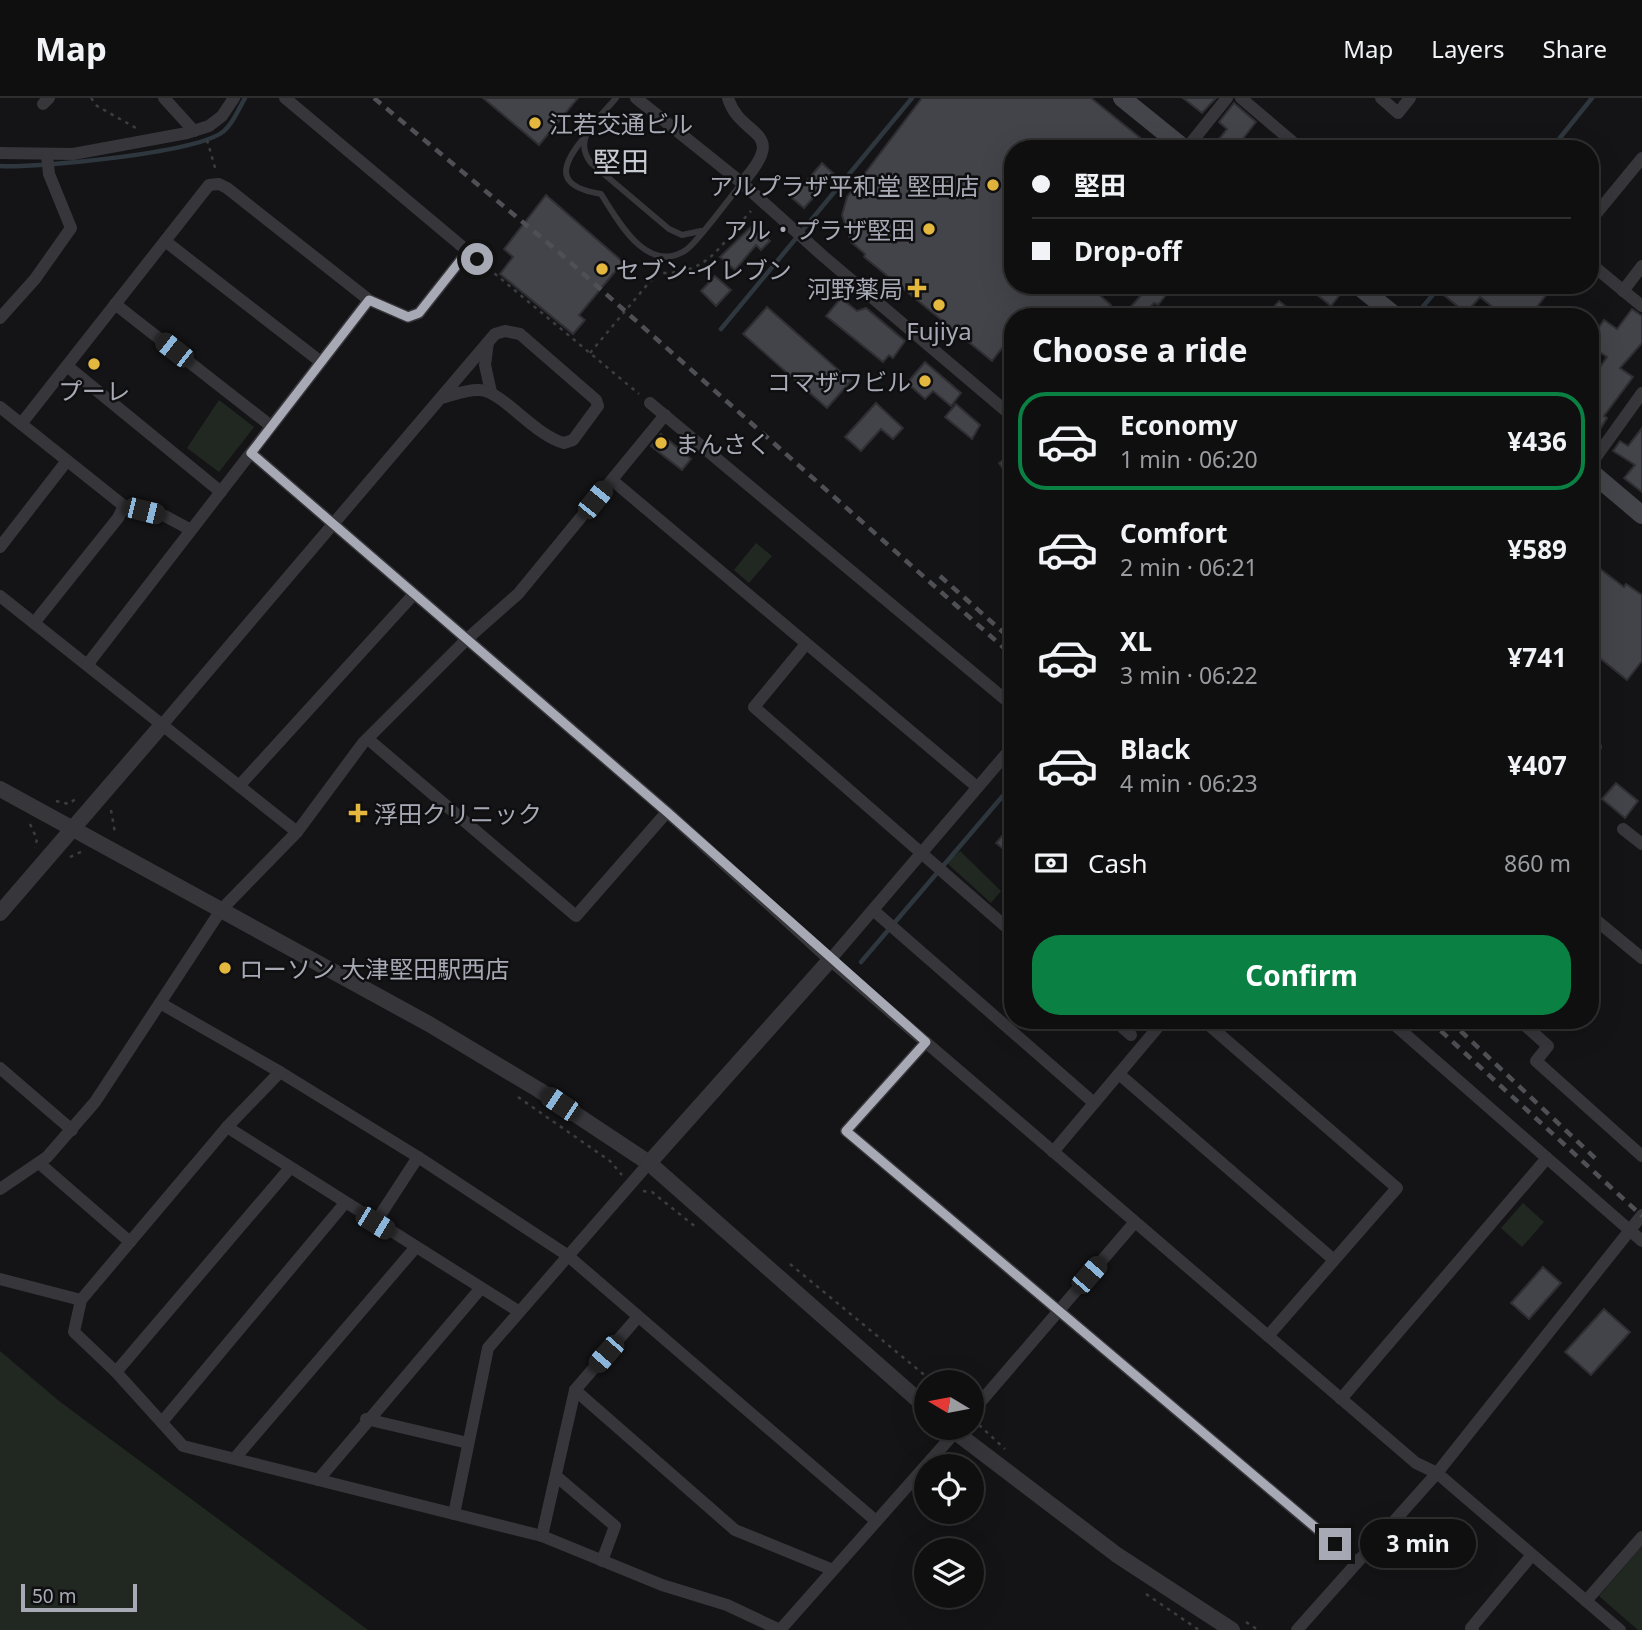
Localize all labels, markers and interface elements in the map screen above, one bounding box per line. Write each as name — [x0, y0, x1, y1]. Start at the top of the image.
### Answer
text: Map — [35, 26, 107, 71]
text: Map — [1343, 32, 1393, 65]
text: Layers — [1431, 32, 1505, 65]
text: Share — [1543, 32, 1607, 65]
place label: 江若交通ビル — [549, 107, 693, 140]
marker: 江若交通ビル — [527, 115, 543, 131]
district label: 堅田 — [593, 142, 649, 180]
text: 堅田 — [1074, 167, 1126, 203]
place label: アルプラザ平和堂 堅田店 — [709, 169, 979, 202]
marker: アルプラザ平和堂 堅田店 — [985, 177, 1001, 193]
place label: アル・プラザ堅田 — [723, 213, 915, 246]
marker: アル・プラザ堅田 — [921, 221, 937, 237]
text: Drop-off — [1074, 233, 1181, 269]
route start — [461, 243, 493, 275]
place label: セブン-イレブン — [616, 253, 792, 286]
marker: セブン-イレブン — [594, 261, 610, 277]
place label: 河野薬局 — [807, 272, 903, 305]
marker: 河野薬局 — [909, 280, 925, 296]
marker: Fujiya — [931, 297, 947, 313]
place label: Fujiya — [906, 314, 972, 347]
text: Choose a ride — [1032, 328, 1248, 371]
car — [151, 329, 198, 371]
marker: プーレ — [86, 356, 102, 372]
place label: コマザワビル — [767, 365, 911, 398]
marker: コマザワビル — [917, 373, 933, 389]
place label: プーレ — [58, 374, 130, 407]
text: Economy — [1120, 407, 1238, 443]
icon: car — [1036, 410, 1099, 473]
text: ¥436 — [1508, 423, 1567, 459]
place label: まんさく — [675, 427, 771, 460]
marker: まんさく — [653, 435, 669, 451]
text: 1 min · 06:20 — [1120, 443, 1258, 475]
car — [574, 477, 617, 523]
car — [122, 496, 167, 526]
text: Comfort — [1120, 515, 1228, 551]
icon: car — [1036, 518, 1099, 581]
text: ¥589 — [1508, 531, 1567, 567]
text: 2 min · 06:21 — [1120, 551, 1258, 583]
text: XL — [1120, 623, 1152, 659]
icon: car — [1036, 626, 1099, 689]
text: ¥741 — [1508, 639, 1567, 675]
text: 3 min · 06:22 — [1120, 659, 1258, 691]
text: Black — [1120, 731, 1190, 767]
icon: car — [1036, 734, 1099, 797]
text: ¥407 — [1508, 747, 1567, 783]
text: 4 min · 06:23 — [1120, 767, 1258, 799]
place label: 浮田クリニック — [374, 797, 542, 830]
marker: 浮田クリニック — [348, 803, 368, 823]
icon: cash — [1032, 844, 1070, 882]
text: Cash — [1088, 845, 1148, 881]
text: 860 m — [1504, 847, 1571, 879]
button: Confirm — [1032, 935, 1571, 1015]
place label: ローソン 大津堅田駅西店 — [239, 952, 509, 985]
marker: ローソン 大津堅田駅西店 — [217, 960, 233, 976]
car — [537, 1084, 584, 1124]
car — [352, 1203, 399, 1243]
car — [1068, 1252, 1111, 1298]
car — [585, 1331, 628, 1377]
north arrow — [914, 1370, 984, 1440]
map controls — [914, 1370, 984, 1608]
button: locate — [914, 1454, 984, 1524]
callout: 3 min — [1360, 1520, 1475, 1568]
text: 3 min — [1386, 1527, 1450, 1559]
route end — [1319, 1528, 1351, 1560]
button: layers — [914, 1538, 984, 1608]
scale bar — [21, 1581, 136, 1613]
text: 50 m — [32, 1583, 76, 1609]

